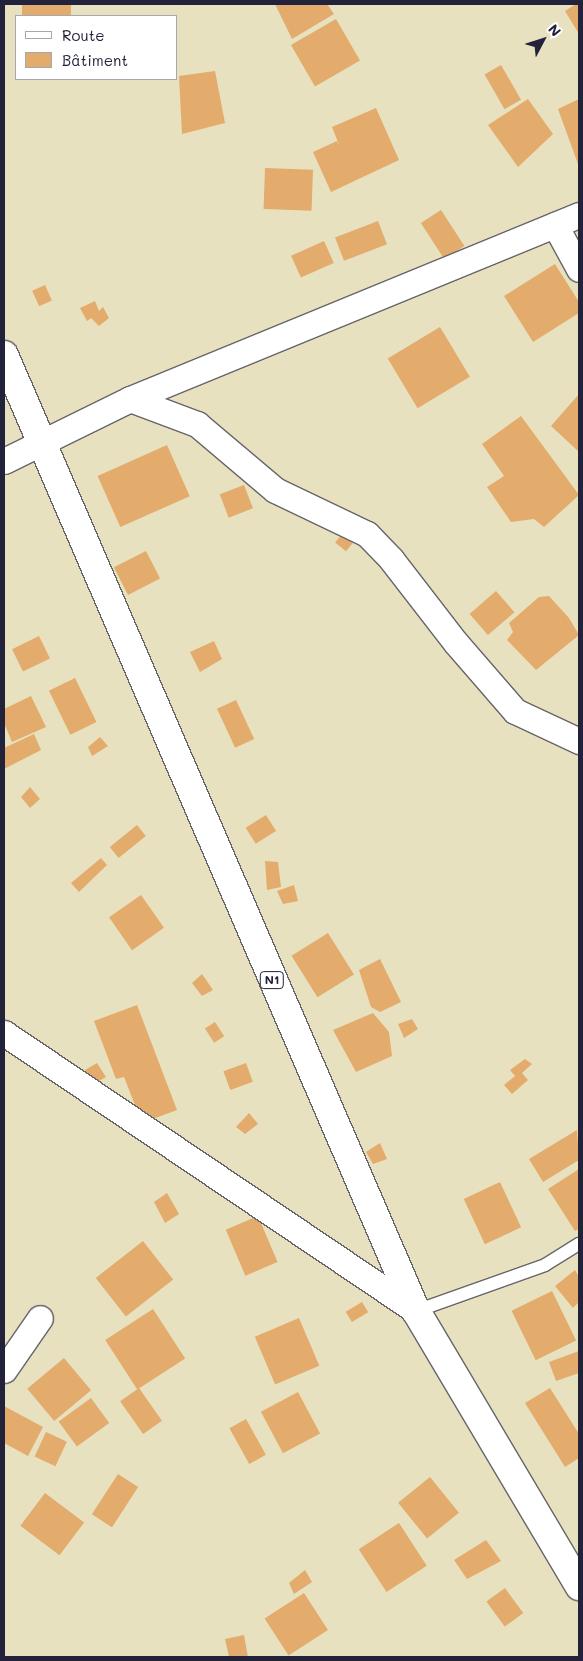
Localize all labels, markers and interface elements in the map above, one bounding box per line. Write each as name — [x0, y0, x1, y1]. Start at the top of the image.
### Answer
legend — [15, 15, 178, 80]
north arrow — [518, 15, 568, 65]
text: N — [544, 20, 566, 40]
text: Route — [62, 25, 105, 45]
text: Bâtiment — [62, 50, 128, 70]
road number: N1 — [260, 970, 284, 990]

